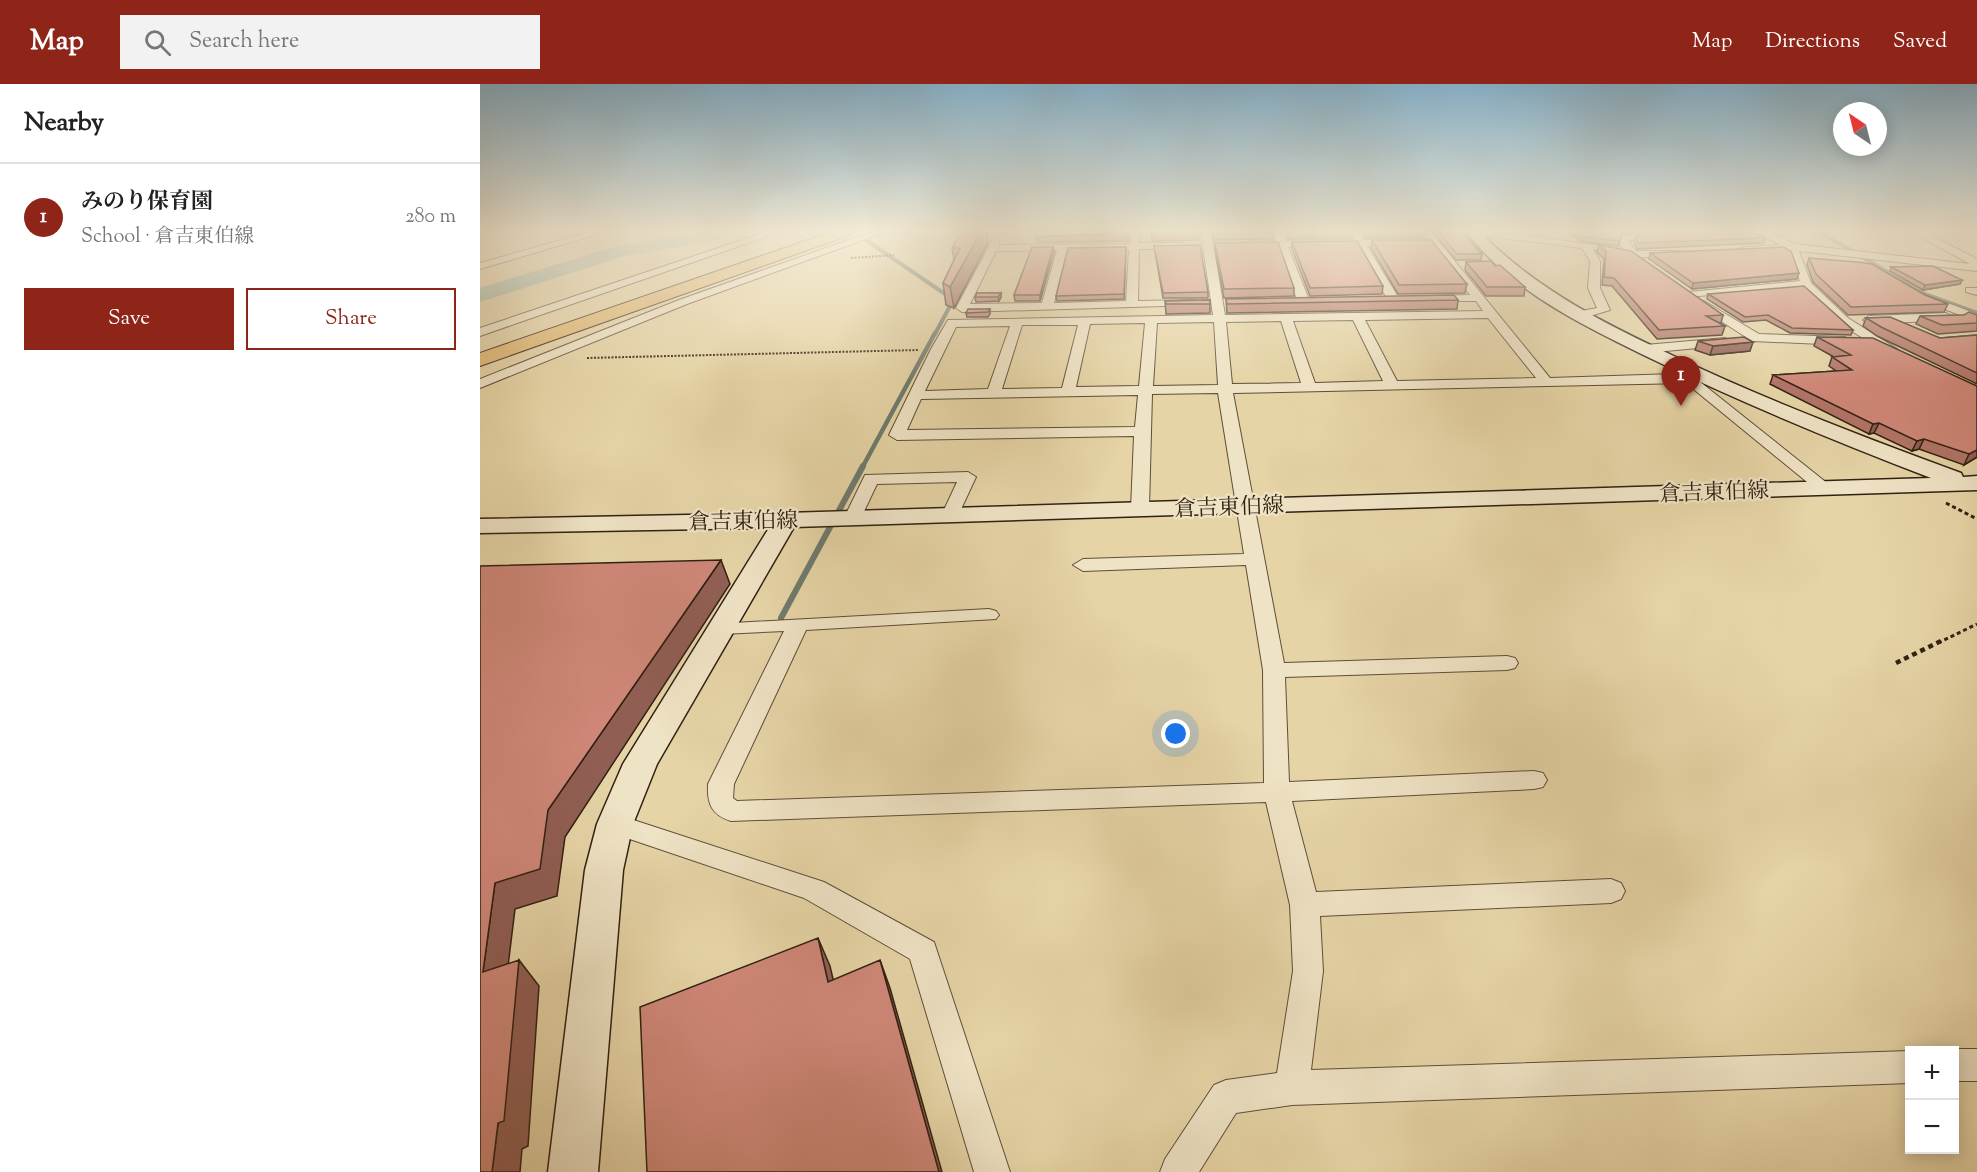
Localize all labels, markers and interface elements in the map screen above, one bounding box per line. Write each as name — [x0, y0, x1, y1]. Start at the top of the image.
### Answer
search box — [120, 15, 540, 69]
text: Map — [30, 22, 84, 62]
icon: search — [141, 26, 174, 59]
text: Search here — [189, 26, 299, 58]
text: Map — [1692, 27, 1732, 57]
text: Directions — [1765, 27, 1860, 57]
text: Saved — [1893, 27, 1947, 57]
north arrow — [1833, 102, 1887, 156]
text: Nearby — [24, 105, 104, 142]
text: みのり保育園 — [81, 187, 213, 219]
text: 1 — [40, 203, 47, 232]
text: 280 m — [405, 203, 456, 232]
text: School · 倉吉東伯線 — [81, 223, 254, 252]
button: Save — [24, 288, 234, 350]
button: Share — [246, 288, 456, 350]
pin: 1 — [1662, 356, 1700, 406]
street label: 倉吉東伯線 — [1659, 476, 1770, 512]
street label: 倉吉東伯線 — [1174, 491, 1285, 527]
street label: 倉吉東伯線 — [688, 506, 798, 540]
your location — [1161, 719, 1190, 748]
map controls — [1905, 1046, 1959, 1154]
button: + — [1905, 1046, 1959, 1100]
button: − — [1905, 1100, 1959, 1154]

